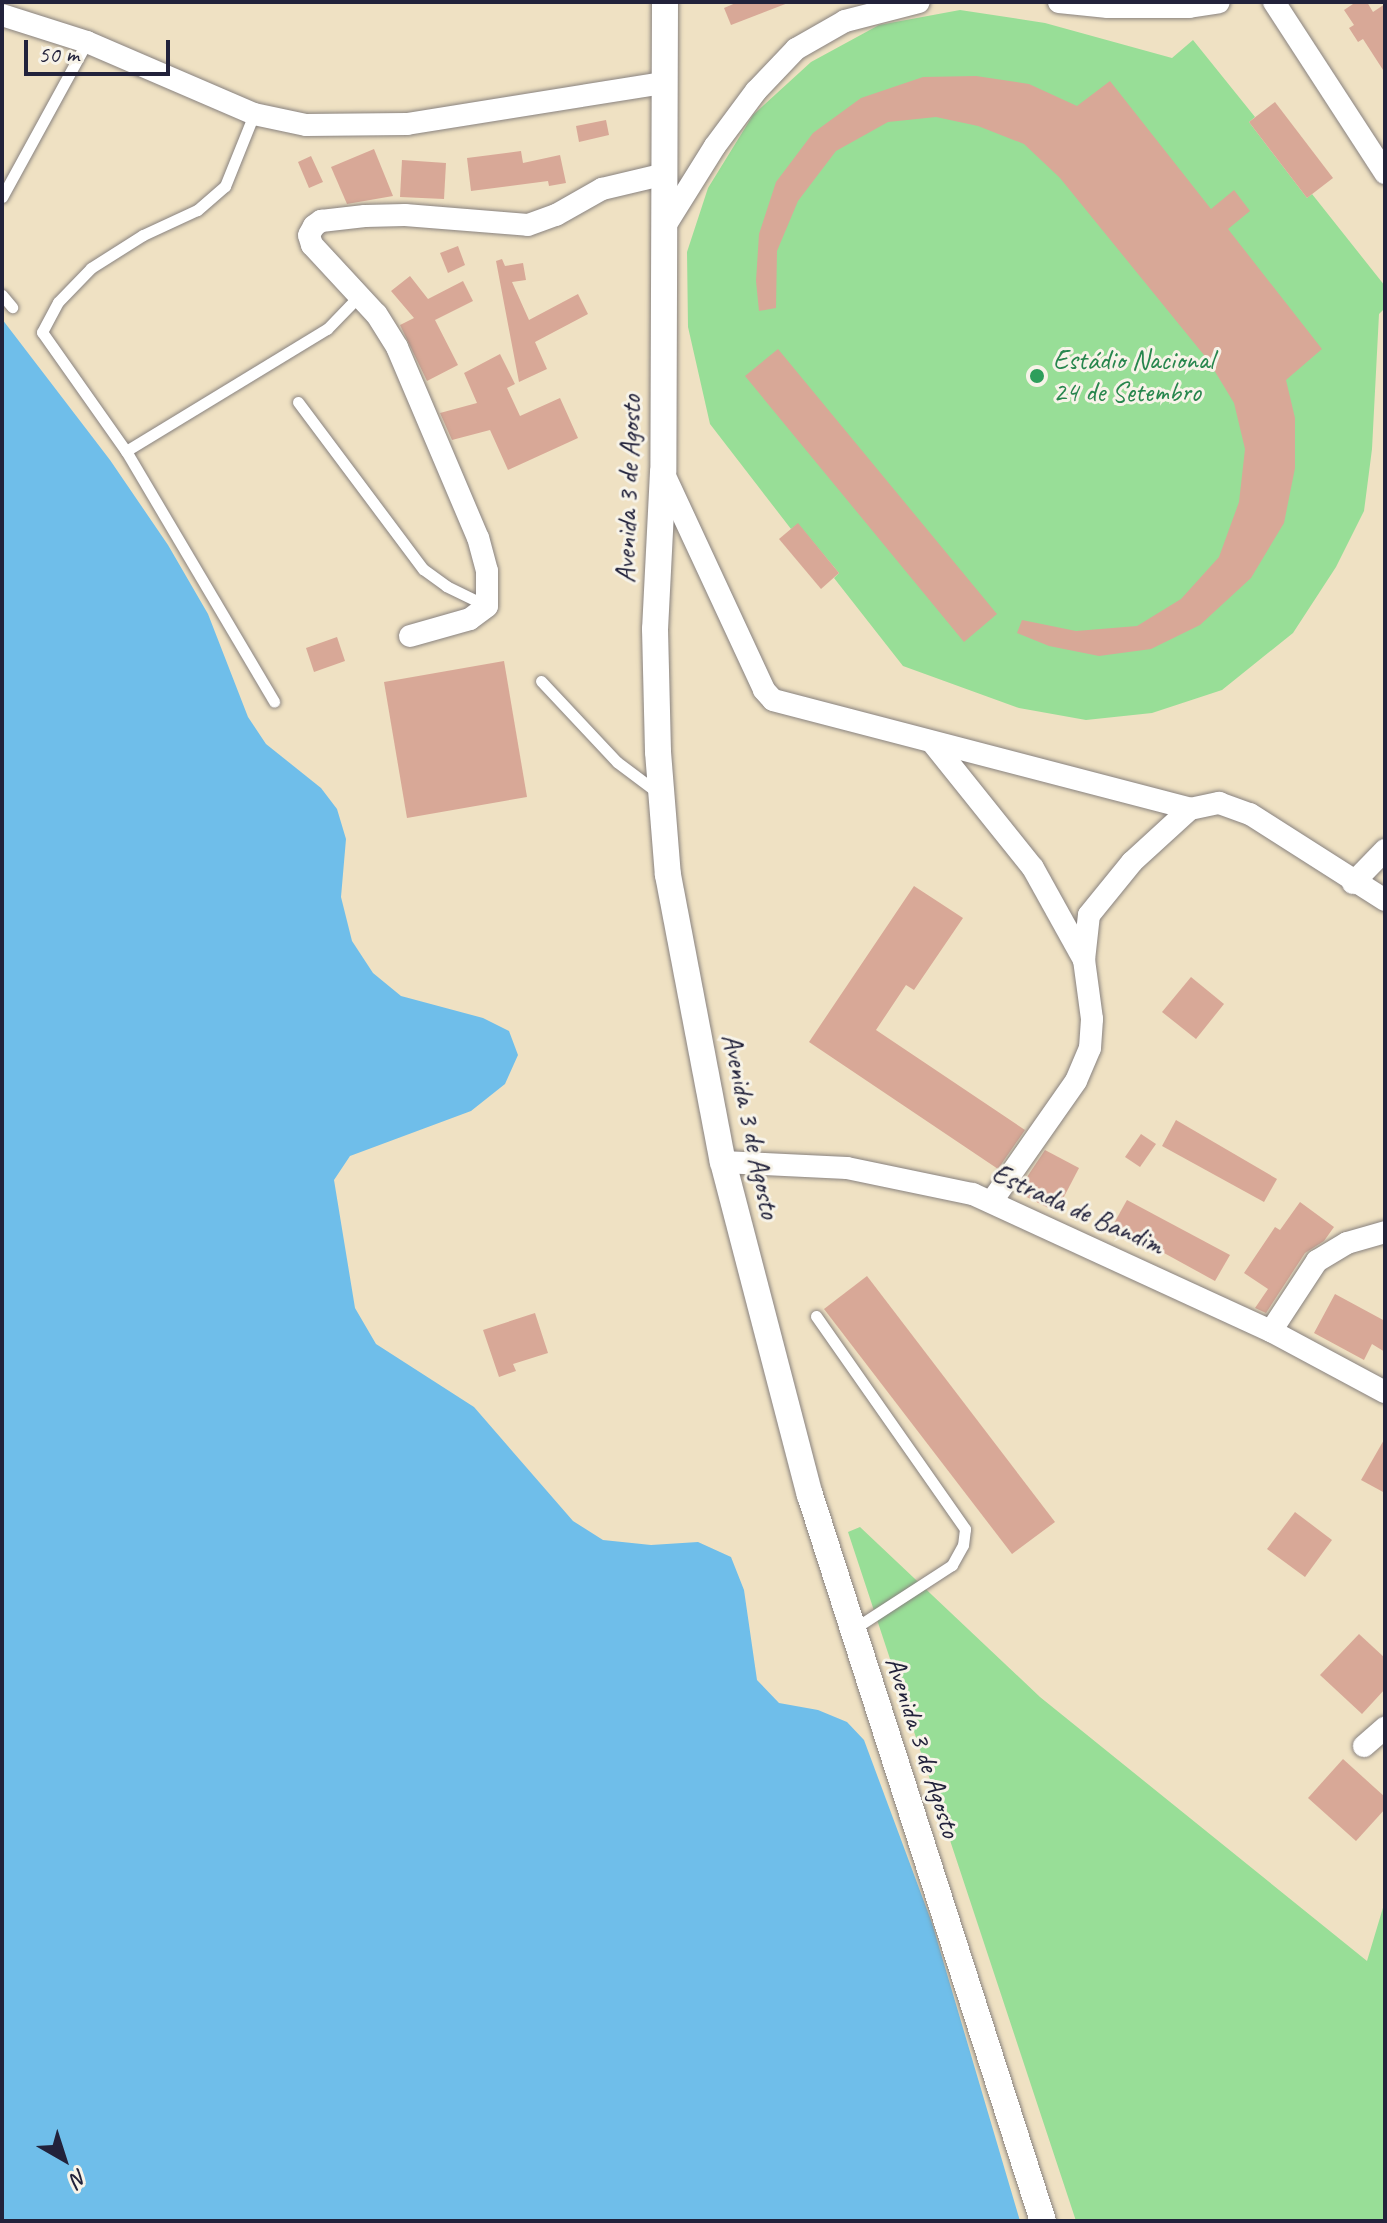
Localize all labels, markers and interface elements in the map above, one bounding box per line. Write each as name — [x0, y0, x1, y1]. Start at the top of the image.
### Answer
scale bar — [28, 24, 174, 74]
text: 50 m — [38, 39, 79, 69]
place label: Estádio Nacional 24 de Setembro — [1053, 343, 1215, 409]
marker: Estádio Nacional 24 de Setembro — [1028, 367, 1046, 385]
street label: Avenida 3 de Agosto — [608, 394, 648, 584]
street label: Avenida 3 de Agosto — [715, 1030, 787, 1222]
street label: Estrada de Bandim — [988, 1156, 1168, 1262]
street label: Avenida 3 de Agosto — [878, 1652, 968, 1842]
north arrow — [24, 2119, 104, 2199]
text: N — [65, 2162, 93, 2193]

